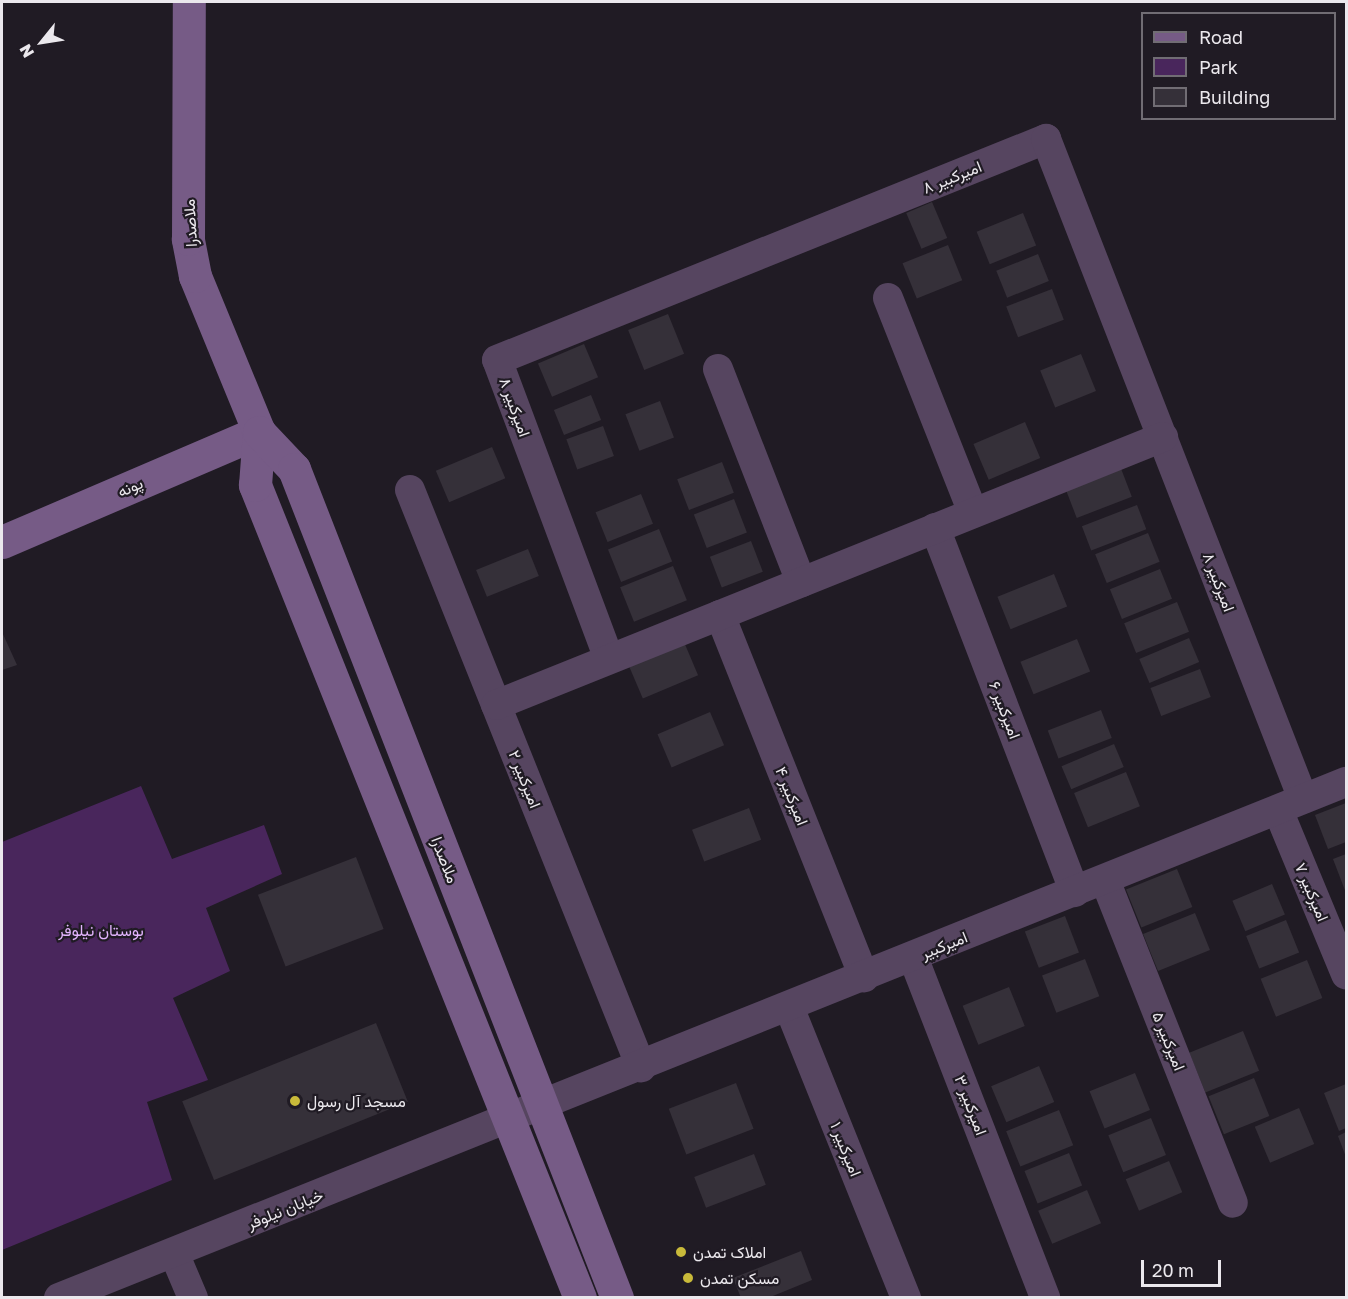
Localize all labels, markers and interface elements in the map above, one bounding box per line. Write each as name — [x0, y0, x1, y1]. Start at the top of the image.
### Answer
north arrow — [12, 12, 72, 72]
legend — [1141, 12, 1336, 120]
text: Road — [1199, 26, 1243, 48]
text: N — [15, 41, 38, 61]
text: Park — [1199, 56, 1238, 78]
text: Building — [1199, 86, 1270, 108]
street label: امیرکبیر ۸ — [920, 157, 984, 197]
street label: ملاصدرا — [179, 198, 201, 248]
street label: امیرکبیر ۸ — [495, 375, 535, 439]
street label: پونه — [114, 473, 146, 501]
street label: امیرکبیر ۸ — [1199, 550, 1239, 614]
street label: امیرکبیر ۶ — [985, 678, 1025, 742]
street label: امیرکبیر ۲ — [505, 747, 545, 811]
street label: امیرکبیر ۴ — [772, 764, 812, 828]
street label: ملاصدرا — [427, 834, 463, 886]
street label: امیرکبیر ۷ — [1291, 860, 1333, 924]
park label: بوستان نیلوفر — [58, 920, 144, 940]
street label: امیرکبیر — [918, 927, 970, 963]
street label: امیرکبیر ۵ — [1149, 1009, 1189, 1073]
street label: امیرکبیر ۳ — [951, 1072, 991, 1138]
place label: مسجد آل رسول — [307, 1091, 406, 1111]
marker: مسجد آل رسول — [288, 1094, 302, 1108]
street label: امیرکبیر ۱ — [826, 1119, 866, 1179]
street label: خیابان نیلوفر — [244, 1185, 326, 1233]
place label: املاک تمدن — [693, 1242, 766, 1262]
marker: املاک تمدن — [674, 1245, 688, 1259]
scale bar — [1144, 1248, 1224, 1286]
text: 20 m — [1152, 1259, 1194, 1281]
place label: مسکن تمدن — [700, 1268, 779, 1288]
marker: مسکن تمدن — [681, 1271, 695, 1285]

